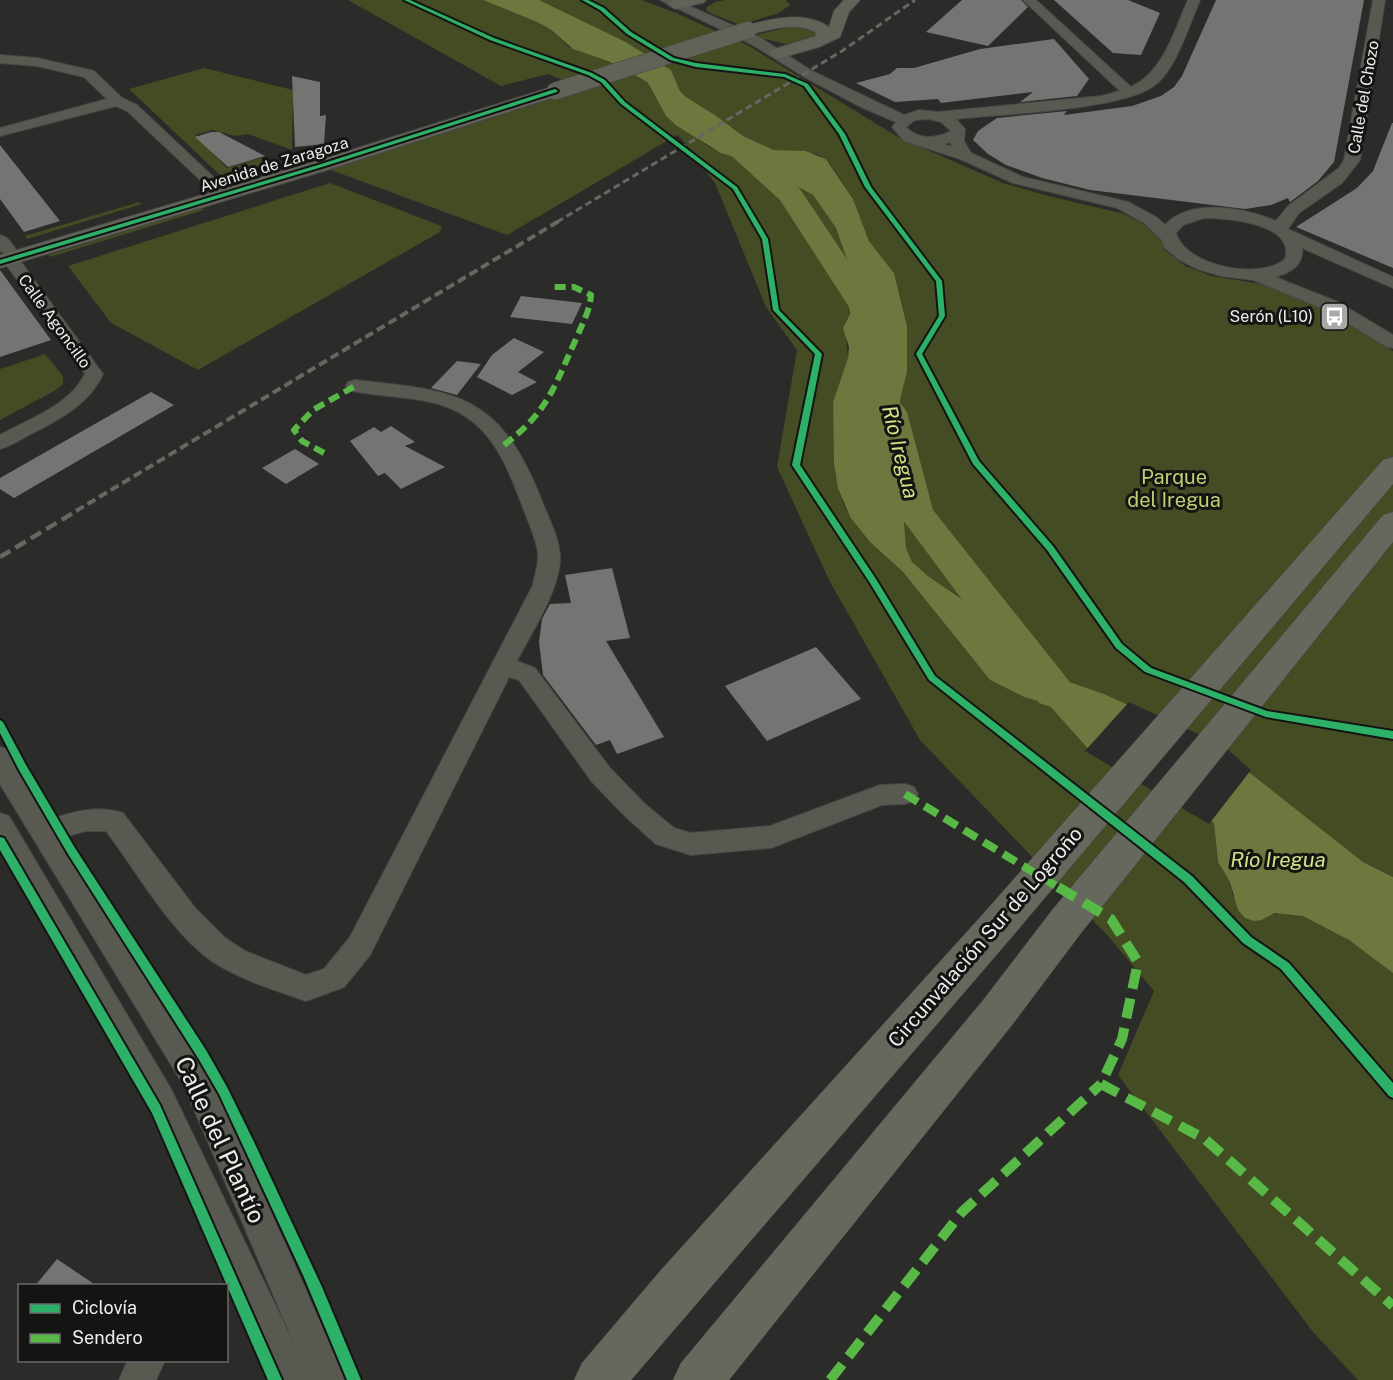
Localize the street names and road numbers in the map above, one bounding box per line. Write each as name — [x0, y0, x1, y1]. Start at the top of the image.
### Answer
street label: Calle del Chozo — [1344, 39, 1383, 155]
street label: Avenida de Zaragoza — [198, 133, 351, 196]
street label: Calle Agoncillo — [14, 271, 95, 372]
street label: Circunvalación Sur de Logroño — [883, 822, 1087, 1052]
street label: Calle del Plantío — [170, 1052, 272, 1227]

